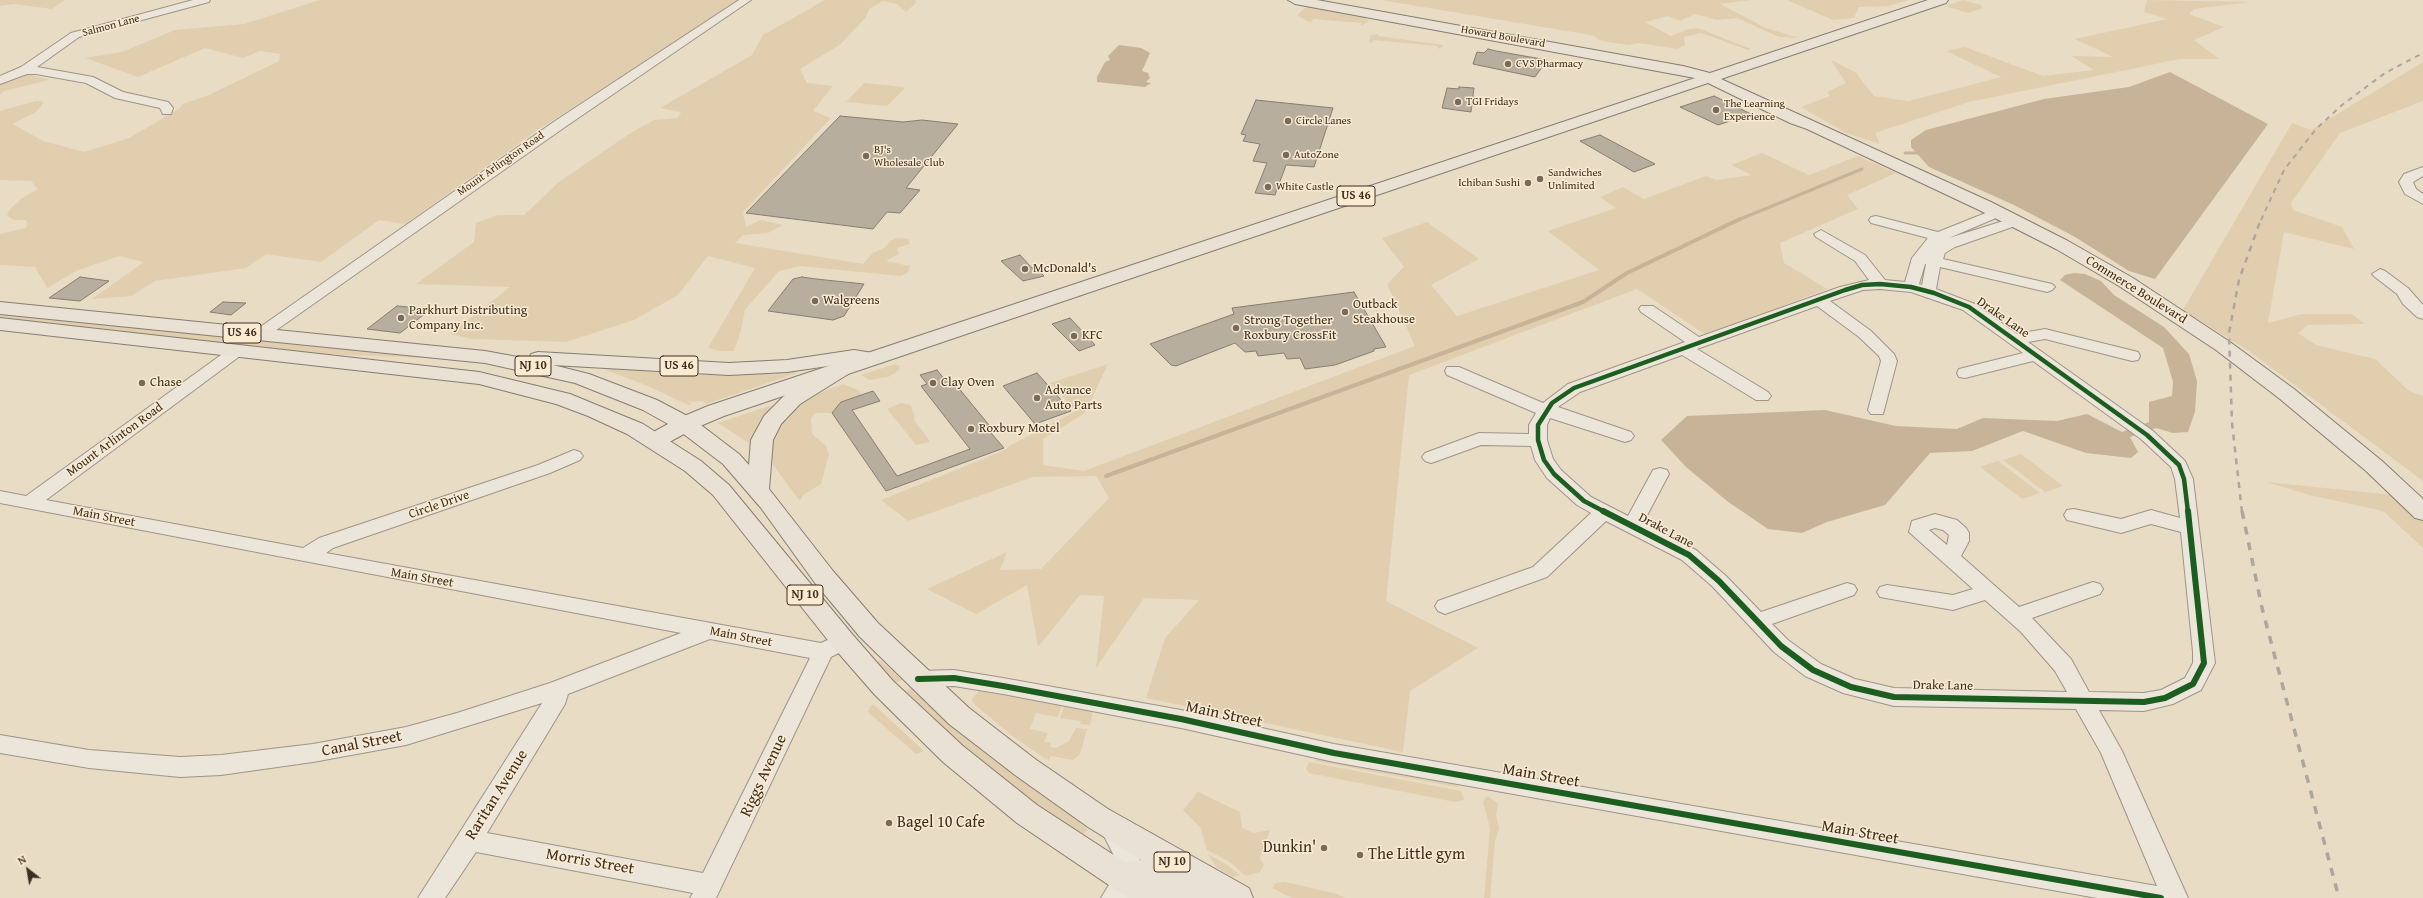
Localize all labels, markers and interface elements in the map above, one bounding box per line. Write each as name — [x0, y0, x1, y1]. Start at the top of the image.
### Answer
street label: Salmon Lane — [81, 12, 141, 40]
street label: Howard Boulevard — [1460, 23, 1546, 51]
place label: CVS Pharmacy — [1516, 57, 1583, 71]
marker: CVS Pharmacy — [1503, 59, 1513, 69]
place label: TGI Fridays — [1466, 95, 1518, 109]
marker: TGI Fridays — [1453, 97, 1463, 107]
place label: The Learning Experience — [1724, 97, 1785, 123]
marker: The Learning Experience — [1711, 105, 1721, 115]
place label: Circle Lanes — [1296, 114, 1351, 128]
marker: Circle Lanes — [1283, 116, 1293, 126]
street label: Mount Arlington Road — [455, 129, 547, 199]
place label: BJ's Wholesale Club — [874, 143, 944, 169]
place label: AutoZone — [1294, 148, 1339, 162]
marker: AutoZone — [1281, 150, 1291, 160]
marker: BJ's Wholesale Club — [861, 151, 871, 161]
place label: Sandwiches Unlimited — [1548, 166, 1602, 192]
marker: Sandwiches Unlimited — [1535, 174, 1545, 184]
place label: Ichiban Sushi — [1458, 176, 1520, 190]
marker: Ichiban Sushi — [1523, 178, 1533, 188]
place label: White Castle — [1276, 180, 1334, 194]
marker: White Castle — [1263, 182, 1273, 192]
road number: US 46 — [1337, 186, 1375, 206]
street label: Commerce Boulevard — [2083, 253, 2189, 327]
place label: McDonald's — [1033, 261, 1096, 277]
marker: McDonald's — [1020, 264, 1030, 274]
place label: Walgreens — [823, 293, 880, 309]
street label: Drake Lane — [1974, 294, 2032, 342]
marker: Walgreens — [810, 296, 820, 306]
place label: Outback Steakhouse — [1353, 297, 1415, 328]
place label: Parkhurt Distributing Company Inc. — [409, 303, 527, 334]
marker: Outback Steakhouse — [1340, 307, 1350, 317]
marker: Parkhurt Distributing Company Inc. — [396, 313, 406, 323]
place label: Strong Together Roxbury CrossFit — [1244, 313, 1337, 344]
road number: US 46 — [223, 323, 261, 343]
marker: Strong Together Roxbury CrossFit — [1231, 323, 1241, 333]
place label: KFC — [1082, 328, 1103, 344]
marker: KFC — [1069, 331, 1079, 341]
road number: NJ 10 — [515, 356, 551, 376]
road number: US 46 — [660, 356, 698, 376]
place label: Chase — [150, 375, 182, 391]
place label: Clay Oven — [941, 375, 995, 391]
marker: Chase — [137, 378, 147, 388]
marker: Clay Oven — [928, 378, 938, 388]
place label: Advance Auto Parts — [1045, 383, 1102, 414]
marker: Advance Auto Parts — [1032, 393, 1042, 403]
street label: Mount Arlinton Road — [64, 400, 166, 480]
place label: Roxbury Motel — [979, 421, 1060, 437]
marker: Roxbury Motel — [966, 424, 976, 434]
street label: Circle Drive — [407, 487, 471, 523]
street label: Main Street — [71, 503, 137, 531]
street label: Drake Lane — [1636, 510, 1696, 552]
street label: Main Street — [389, 565, 455, 591]
road number: NJ 10 — [787, 585, 823, 605]
street label: Main Street — [708, 623, 774, 651]
street label: Drake Lane — [1913, 678, 1973, 694]
street label: Main Street — [1184, 697, 1264, 733]
street label: Canal Street — [320, 727, 404, 761]
street label: Riggs Avenue — [737, 732, 791, 820]
street label: Raritan Avenue — [462, 746, 532, 844]
street label: Main Street — [1501, 760, 1581, 792]
place label: Bagel 10 Cafe — [897, 813, 985, 833]
street label: Main Street — [1820, 817, 1900, 849]
marker: Bagel 10 Cafe — [884, 818, 894, 828]
place label: Dunkin' — [1263, 838, 1316, 858]
marker: Dunkin' — [1319, 843, 1329, 853]
street label: Morris Street — [544, 845, 636, 879]
place label: The Little gym — [1368, 845, 1465, 865]
north arrow — [8, 850, 48, 890]
marker: The Little gym — [1355, 850, 1365, 860]
text: N — [15, 851, 29, 868]
road number: NJ 10 — [1154, 852, 1190, 872]

